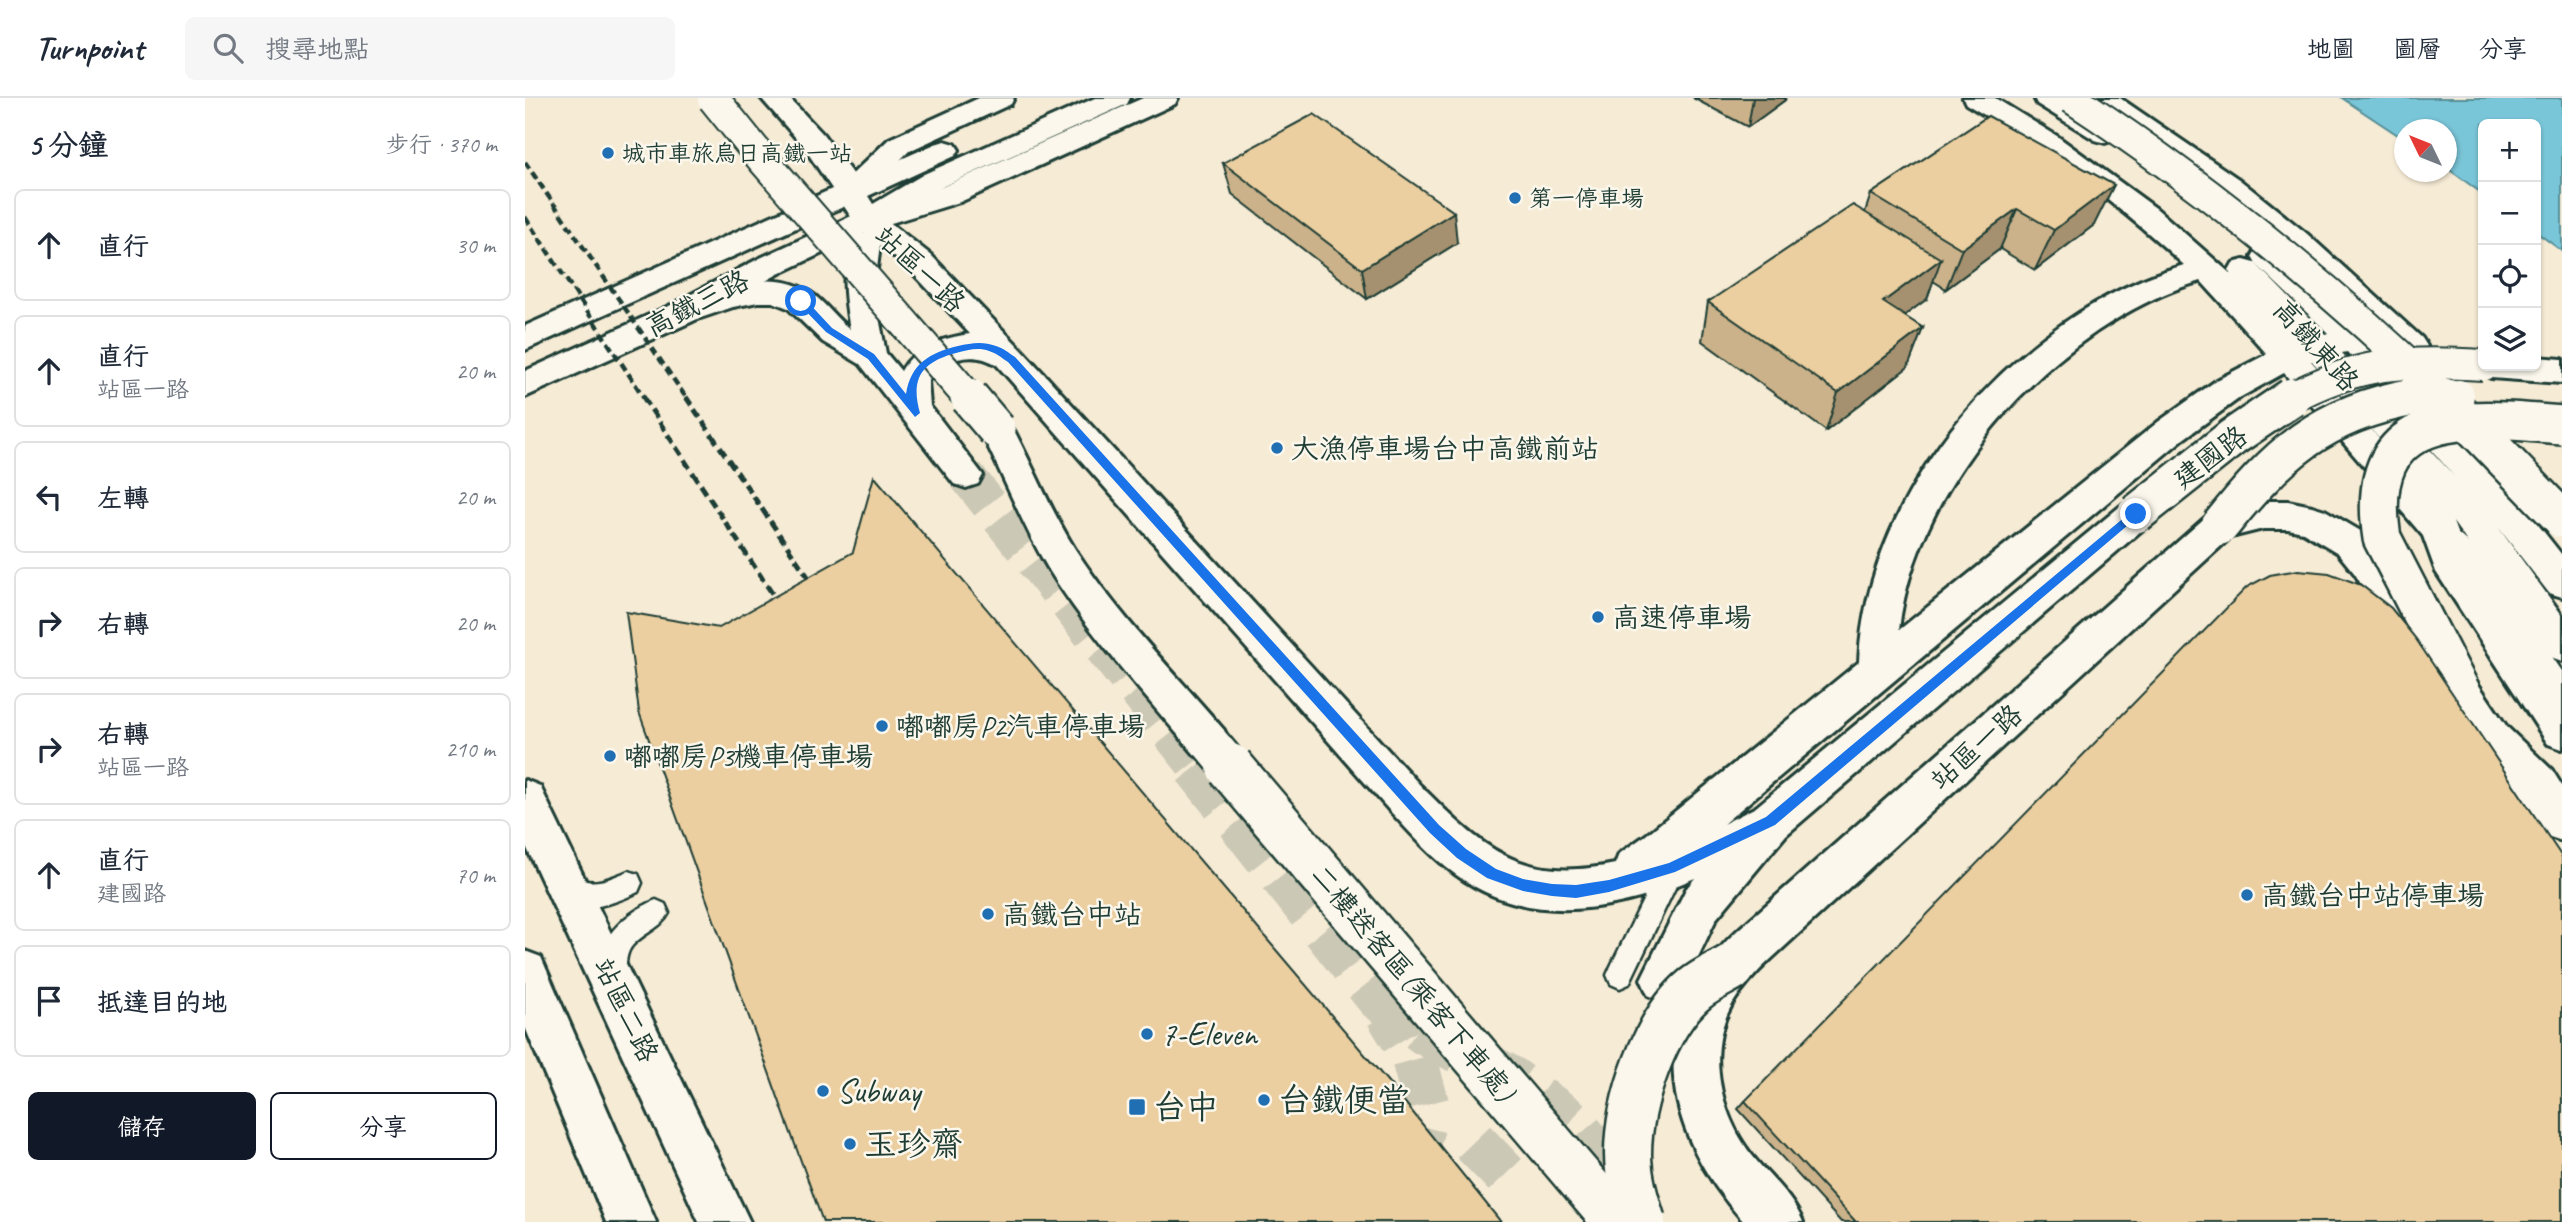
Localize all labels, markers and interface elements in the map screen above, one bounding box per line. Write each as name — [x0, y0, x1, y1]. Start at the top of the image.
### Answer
search box — [185, 17, 675, 80]
text: Turnpoint — [35, 27, 143, 69]
icon: search — [209, 29, 247, 67]
text: 搜尋地點 — [265, 33, 369, 66]
text: 地圖 — [2307, 34, 2355, 64]
text: 圖層 — [2393, 34, 2441, 64]
text: 分享 — [2479, 34, 2527, 64]
north arrow — [2394, 119, 2457, 182]
map controls — [2478, 119, 2541, 371]
button: + — [2478, 119, 2541, 182]
text: 5 分鐘 — [28, 126, 108, 164]
text: 步行 · 370 m — [386, 130, 497, 159]
place label: 城市車旅烏日高鐵一站 — [622, 139, 852, 168]
marker: 城市車旅烏日高鐵一站 — [600, 145, 616, 161]
button: − — [2478, 182, 2541, 245]
place label: 第一停車場 — [1529, 184, 1644, 213]
marker: 第一停車場 — [1507, 190, 1523, 206]
street label: 站區一路 — [867, 218, 973, 320]
icon: ahead — [30, 226, 68, 264]
text: 直行 — [97, 230, 149, 263]
text: 30 m — [456, 231, 495, 260]
button: locate — [2478, 245, 2541, 308]
street label: 高鐵三路 — [639, 262, 755, 344]
route start — [785, 285, 816, 316]
street label: 高鐵東路 — [2266, 292, 2366, 398]
button: layers — [2478, 308, 2541, 371]
text: 直行 — [97, 340, 149, 373]
icon: ahead — [30, 352, 68, 390]
text: 20 m — [456, 357, 495, 386]
text: 站區一路 — [97, 375, 189, 404]
street label: 建國路 — [2166, 418, 2254, 496]
place label: 大漁停車場台中高鐵前站 — [1291, 431, 1599, 466]
marker: 大漁停車場台中高鐵前站 — [1269, 440, 1285, 456]
icon: left — [30, 478, 68, 516]
text: 左轉 — [97, 482, 149, 515]
text: 20 m — [456, 483, 495, 512]
route end — [2120, 498, 2151, 529]
place label: 高速停車場 — [1612, 600, 1752, 635]
icon: right — [30, 604, 68, 642]
text: 右轉 — [97, 608, 149, 641]
text: 20 m — [456, 609, 495, 638]
marker: 高速停車場 — [1590, 609, 1606, 625]
street label: 站區一路 — [1923, 697, 2029, 797]
place label: 嘟嘟房P2汽車停車場 — [896, 709, 1146, 744]
text: 右轉 — [97, 718, 149, 751]
marker: 嘟嘟房P2汽車停車場 — [874, 718, 890, 734]
icon: right — [30, 730, 68, 768]
text: 210 m — [446, 735, 495, 764]
place label: 嘟嘟房P3機車停車場 — [624, 739, 874, 774]
marker: 嘟嘟房P3機車停車場 — [602, 748, 618, 764]
text: 站區一路 — [97, 753, 189, 782]
text: 直行 — [97, 844, 149, 877]
icon: ahead — [30, 856, 68, 894]
street label: 二樓送客區(乘客下車處) — [1304, 857, 1523, 1110]
text: 70 m — [456, 861, 495, 890]
place label: 高鐵台中站停車場 — [2261, 878, 2485, 913]
text: 建國路 — [97, 879, 166, 908]
marker: 高鐵台中站停車場 — [2239, 887, 2255, 903]
place label: 高鐵台中站 — [1002, 897, 1142, 932]
marker: 高鐵台中站 — [980, 906, 996, 922]
street label: 站區二路 — [586, 952, 666, 1068]
icon: arrive — [30, 982, 68, 1020]
text: 抵達目的地 — [97, 986, 227, 1019]
place label: 7-Eleven — [1161, 1013, 1259, 1055]
marker: 7-Eleven — [1139, 1026, 1155, 1042]
place label: Subway — [837, 1070, 923, 1112]
place label: 台鐵便當 — [1278, 1079, 1410, 1121]
marker: Subway — [815, 1083, 831, 1099]
place label: 台中 — [1153, 1086, 1219, 1128]
button: 儲存 — [28, 1092, 256, 1160]
button: 分享 — [270, 1092, 497, 1160]
marker: 台鐵便當 — [1256, 1092, 1272, 1108]
marker: 台中 — [1127, 1097, 1147, 1117]
place label: 玉珍齋 — [864, 1123, 963, 1165]
marker: 玉珍齋 — [842, 1136, 858, 1152]

